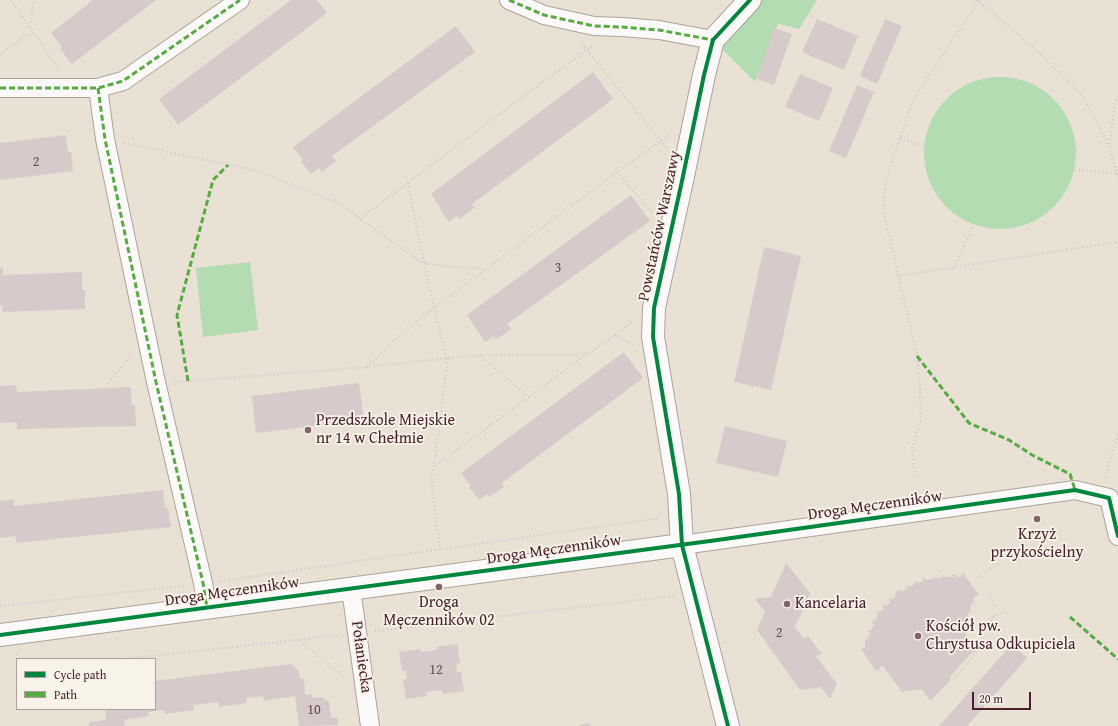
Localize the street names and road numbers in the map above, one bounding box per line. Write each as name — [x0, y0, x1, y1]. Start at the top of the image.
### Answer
street label: Powstańców Warszawy — [635, 149, 685, 303]
street label: Droga Męczenników — [807, 487, 943, 525]
street label: Droga Męczenników — [486, 531, 622, 569]
street label: Droga Męczenników — [164, 573, 300, 611]
street label: Połaniecka — [346, 620, 376, 694]

